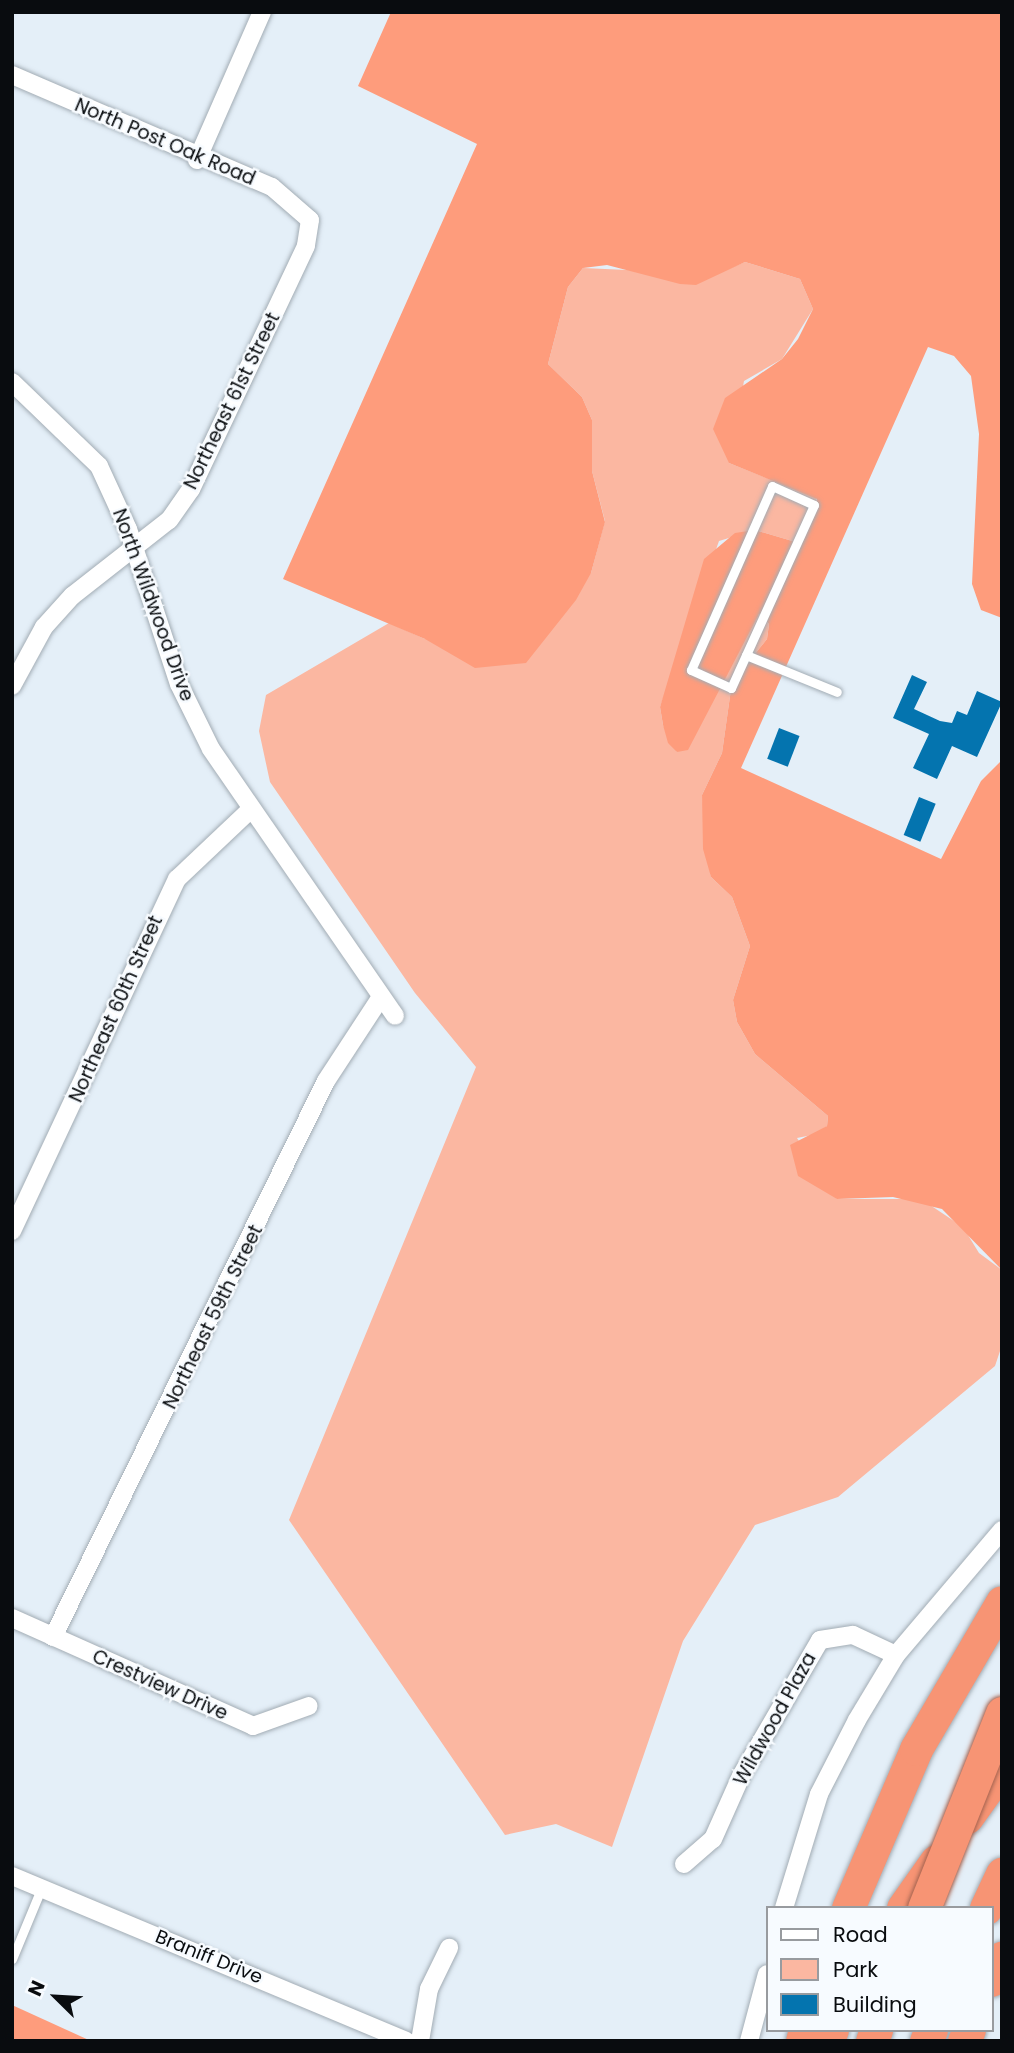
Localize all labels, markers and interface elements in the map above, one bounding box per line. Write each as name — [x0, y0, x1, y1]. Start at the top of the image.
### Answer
street label: North Post Oak Road — [71, 94, 259, 190]
street label: Northeast 61st Street — [179, 309, 285, 493]
street label: North Wildwood Drive — [108, 506, 198, 704]
street label: Northeast 60th Street — [65, 912, 167, 1106]
street label: Northeast 59th Street — [159, 1221, 267, 1413]
street label: Crestview Drive — [89, 1645, 231, 1725]
street label: Wildwood Plaza — [729, 1649, 821, 1789]
legend — [766, 1906, 993, 2032]
text: Road — [833, 1920, 888, 1949]
street label: Braniff Drive — [152, 1925, 266, 1989]
text: Park — [833, 1955, 878, 1984]
north arrow — [21, 1962, 91, 2032]
text: N — [21, 1976, 52, 2000]
text: Building — [833, 1990, 917, 2019]

